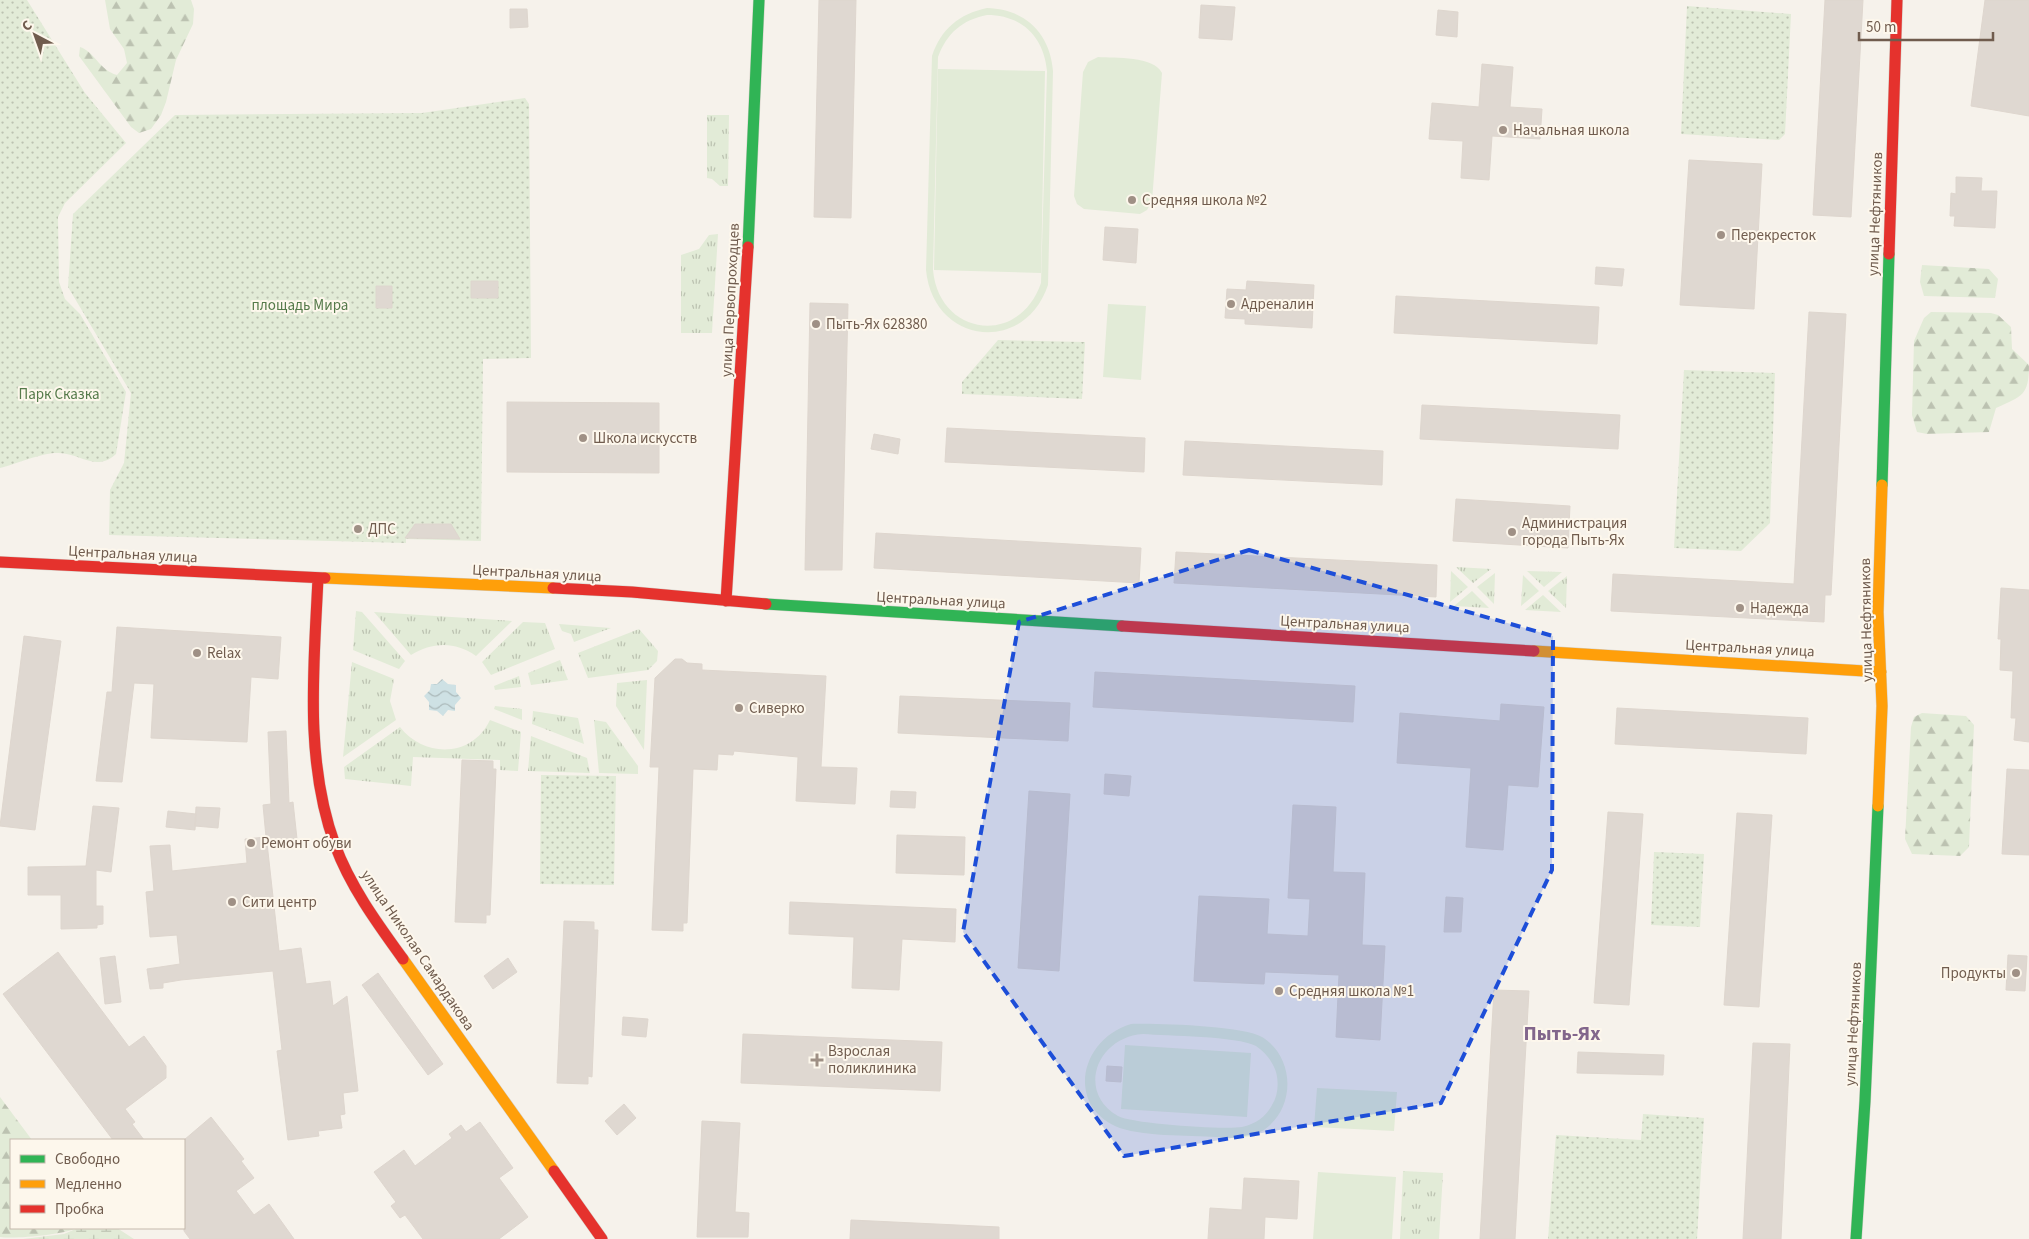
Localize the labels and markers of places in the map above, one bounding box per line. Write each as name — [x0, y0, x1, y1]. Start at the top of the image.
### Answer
place label: Начальная школа — [1513, 120, 1630, 141]
marker: Начальная школа — [1497, 124, 1509, 136]
place label: Средняя школа №2 — [1142, 190, 1267, 211]
marker: Средняя школа №2 — [1126, 194, 1138, 206]
place label: Перекресток — [1731, 225, 1817, 246]
marker: Перекресток — [1715, 229, 1727, 241]
place label: Адреналин — [1241, 294, 1314, 315]
marker: Адреналин — [1225, 298, 1237, 310]
place label: Пыть-Ях 628380 — [826, 314, 928, 335]
marker: Пыть-Ях 628380 — [810, 318, 822, 330]
place label: Школа искусств — [593, 428, 698, 449]
marker: Школа искусств — [577, 432, 589, 444]
place label: Администрация города Пыть-Ях — [1522, 513, 1627, 551]
place label: ДПС — [368, 519, 396, 540]
marker: ДПС — [352, 523, 364, 535]
marker: Администрация города Пыть-Ях — [1506, 526, 1518, 538]
place label: Надежда — [1750, 598, 1809, 619]
marker: Надежда — [1734, 602, 1746, 614]
place label: Relax — [207, 643, 241, 664]
marker: Relax — [191, 647, 203, 659]
place label: Сиверко — [749, 698, 805, 719]
marker: Сиверко — [733, 702, 745, 714]
place label: Ремонт обуви — [261, 833, 352, 854]
marker: Ремонт обуви — [245, 837, 257, 849]
place label: Сити центр — [242, 892, 317, 913]
marker: Сити центр — [226, 896, 238, 908]
place label: Продукты — [1941, 963, 2006, 984]
marker: Продукты — [2010, 967, 2022, 979]
place label: Средняя школа №1 — [1289, 981, 1414, 1002]
marker: Средняя школа №1 — [1273, 985, 1285, 997]
place label: Взрослая поликлиника — [828, 1041, 916, 1079]
marker: Взрослая поликлиника — [810, 1053, 824, 1067]

